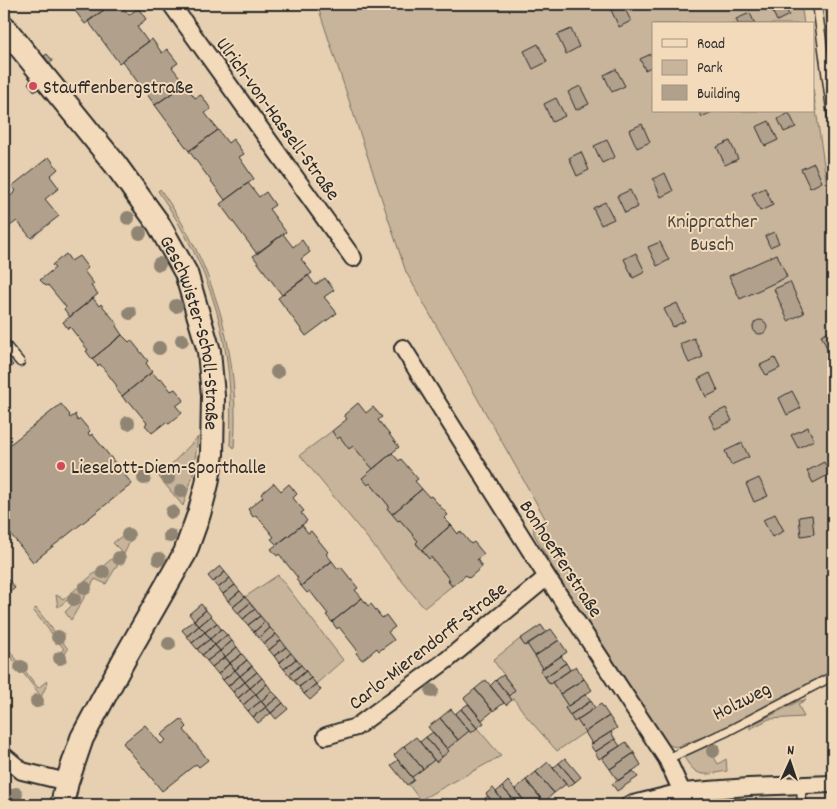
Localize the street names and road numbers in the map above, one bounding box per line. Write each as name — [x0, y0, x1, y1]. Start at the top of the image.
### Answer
street label: Ulrich-von-Hassell-Straße — [208, 32, 346, 207]
street label: Geschwister-Scholl-Straße — [151, 231, 224, 431]
street label: Bonhoefferstraße — [511, 495, 608, 624]
street label: Carlo-Mierendorff-Straße — [344, 576, 514, 718]
street label: Holzweg — [708, 676, 776, 729]

